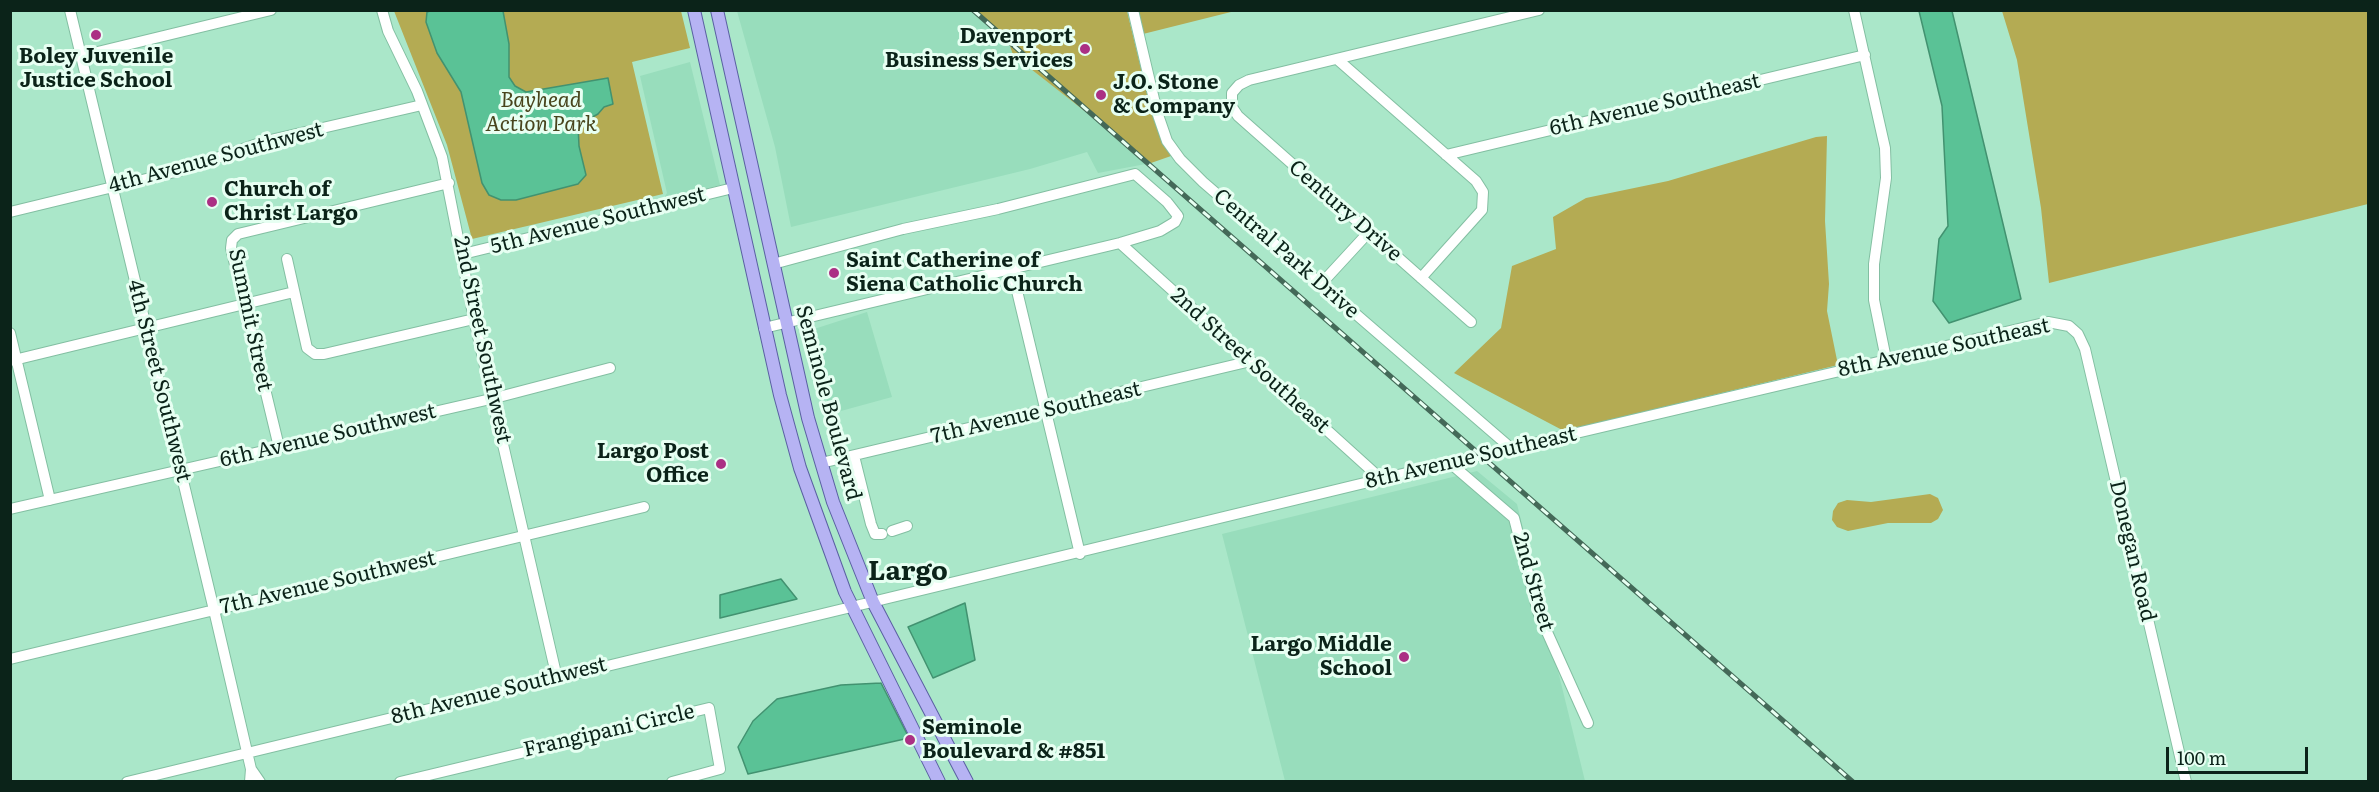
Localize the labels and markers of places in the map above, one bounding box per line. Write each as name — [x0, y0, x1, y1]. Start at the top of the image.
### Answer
place label: Davenport Business Services — [885, 24, 1073, 74]
marker: Boley Juvenile Justice School — [89, 28, 103, 42]
marker: Davenport Business Services — [1078, 42, 1092, 56]
place label: Boley Juvenile Justice School — [19, 44, 173, 94]
place label: J.O. Stone & Company — [1113, 70, 1235, 120]
marker: J.O. Stone & Company — [1094, 88, 1108, 102]
place label: Church of Christ Largo — [224, 177, 358, 227]
marker: Church of Christ Largo — [205, 195, 219, 209]
place label: Saint Catherine of Siena Catholic Church — [846, 248, 1083, 298]
marker: Saint Catherine of Siena Catholic Church — [827, 266, 841, 280]
place label: Largo Post Office — [597, 439, 709, 489]
marker: Largo Post Office — [714, 457, 728, 471]
place label: Largo Middle School — [1251, 632, 1392, 682]
marker: Largo Middle School — [1397, 650, 1411, 664]
place label: Seminole Boulevard & #851 — [922, 715, 1105, 765]
marker: Seminole Boulevard & #851 — [903, 733, 917, 747]

